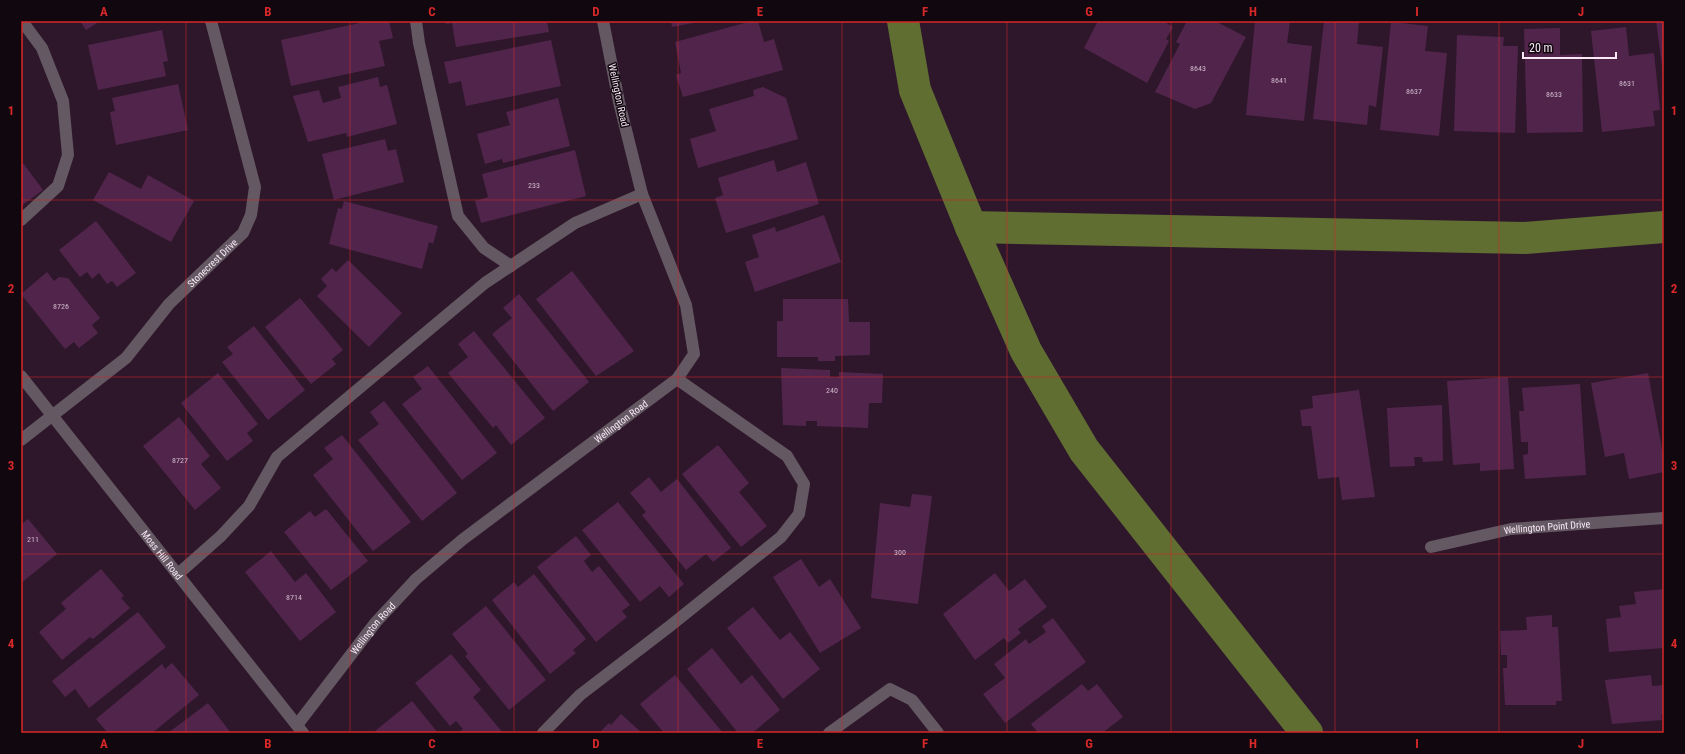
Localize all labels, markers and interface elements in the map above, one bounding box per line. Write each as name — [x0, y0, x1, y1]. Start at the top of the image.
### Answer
text: A — [100, 4, 108, 19]
text: B — [264, 4, 272, 19]
text: C — [428, 4, 436, 19]
text: D — [592, 4, 600, 19]
text: E — [757, 4, 764, 19]
text: F — [922, 4, 928, 19]
text: G — [1085, 4, 1093, 19]
text: H — [1249, 4, 1257, 19]
text: I — [1415, 4, 1419, 19]
text: J — [1578, 4, 1584, 19]
scale bar — [1523, 34, 1616, 60]
text: 20 m — [1529, 41, 1553, 55]
street label: Wellington Road — [606, 63, 631, 128]
house number: 8643 — [1190, 64, 1206, 73]
house number: 8641 — [1271, 76, 1287, 85]
house number: 8631 — [1619, 79, 1635, 88]
house number: 8637 — [1406, 87, 1422, 96]
house number: 8633 — [1546, 90, 1562, 99]
text: 1 — [8, 103, 14, 118]
text: 1 — [1671, 103, 1677, 118]
house number: 233 — [528, 181, 540, 190]
street label: Stonecrest Drive — [185, 236, 240, 289]
text: 2 — [8, 281, 15, 296]
text: 2 — [1671, 281, 1678, 296]
house number: 8726 — [53, 302, 69, 311]
house number: 240 — [826, 386, 838, 395]
street label: Wellington Road — [592, 398, 650, 445]
house number: 8727 — [172, 456, 188, 465]
text: 3 — [8, 458, 14, 473]
text: 3 — [1671, 458, 1677, 473]
street label: Wellington Point Drive — [1503, 518, 1591, 536]
street label: Moss Hill Road — [139, 528, 185, 582]
house number: 211 — [27, 535, 39, 544]
house number: 300 — [894, 548, 906, 557]
house number: 8714 — [286, 593, 302, 602]
street label: Wellington Road — [348, 600, 398, 656]
text: 4 — [8, 636, 15, 651]
text: 4 — [1671, 636, 1678, 651]
text: A — [100, 736, 108, 751]
text: B — [264, 736, 272, 751]
text: C — [428, 736, 436, 751]
text: D — [592, 736, 600, 751]
text: E — [757, 736, 764, 751]
text: F — [922, 736, 928, 751]
text: G — [1085, 736, 1093, 751]
text: H — [1249, 736, 1257, 751]
text: I — [1415, 736, 1419, 751]
text: J — [1578, 736, 1584, 751]

